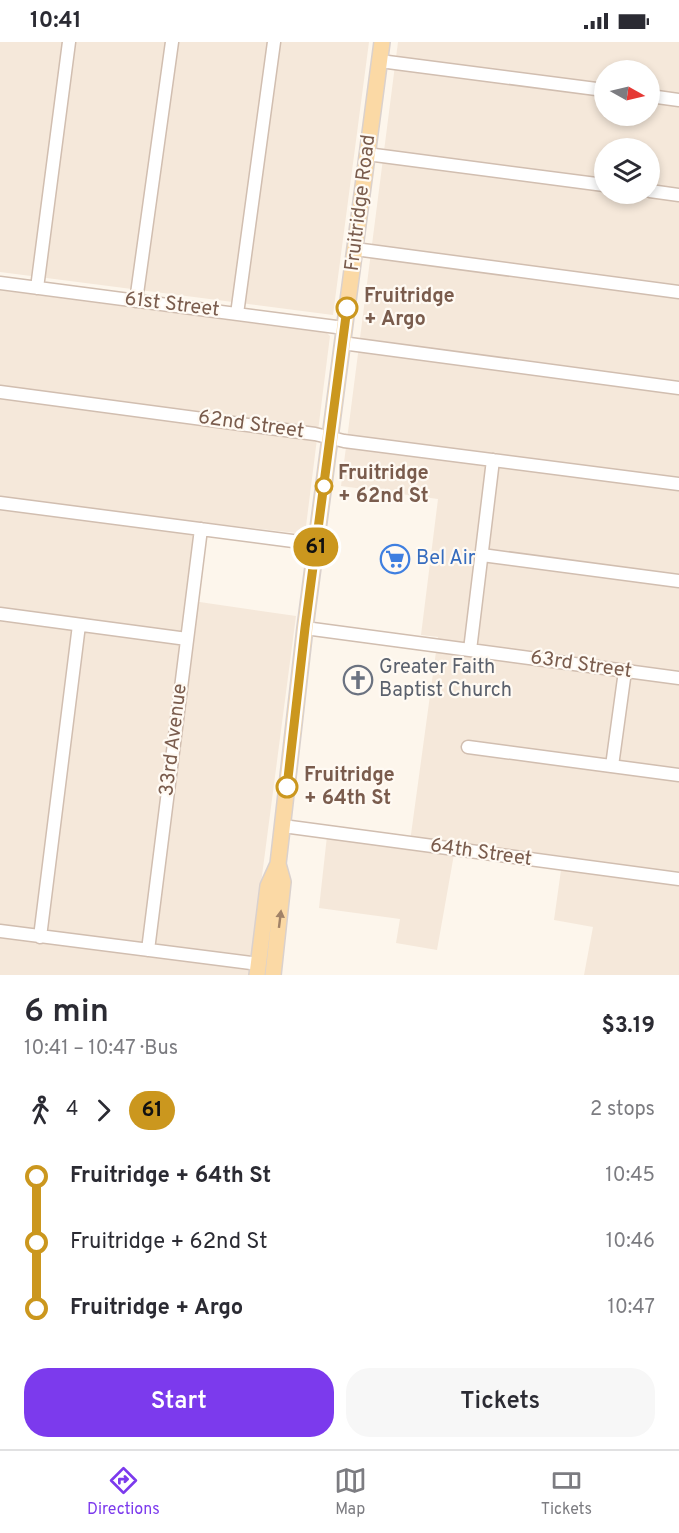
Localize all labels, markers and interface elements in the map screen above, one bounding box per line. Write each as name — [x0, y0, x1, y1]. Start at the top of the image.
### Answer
text: 10:41 — [30, 8, 82, 35]
north arrow — [594, 60, 660, 126]
map controls — [594, 60, 660, 204]
street label: Fruitridge Road — [340, 133, 382, 273]
button: layers — [594, 138, 660, 204]
place label: Fruitridge + Argo — [364, 284, 455, 333]
street label: 61st Street — [123, 286, 221, 324]
marker: Fruitridge + Argo — [336, 297, 358, 319]
street label: 62nd Street — [196, 405, 306, 445]
place label: Fruitridge + 62nd St — [338, 461, 429, 510]
marker: Fruitridge + 62nd St — [315, 477, 333, 495]
line badge: 61 — [289, 528, 343, 566]
text: 61 — [305, 534, 327, 561]
supermarket icon: Bel Air — [379, 543, 411, 575]
place label: Bel Air — [416, 546, 476, 572]
street label: 63rd Street — [529, 645, 633, 685]
place label: Greater Faith Baptist Church — [379, 655, 512, 704]
church icon: Greater Faith Baptist Church — [342, 664, 374, 696]
street label: 33rd Avenue — [154, 682, 194, 798]
place label: Fruitridge + 64th St — [304, 763, 395, 812]
marker: Fruitridge + 64th St — [276, 776, 298, 798]
street label: 64th Street — [428, 833, 534, 873]
one-way arrow — [275, 909, 284, 928]
text: 6 min — [24, 992, 109, 1034]
text: $3.19 — [601, 1013, 655, 1040]
text: 10:41 – 10:47 · Bus — [24, 1036, 178, 1062]
icon: walk — [24, 1094, 57, 1127]
icon: forward — [87, 1094, 120, 1127]
text: 4 — [66, 1097, 78, 1123]
text: 61 — [141, 1097, 163, 1124]
text: 2 stops — [590, 1097, 655, 1123]
text: Fruitridge + 64th St — [70, 1163, 271, 1190]
text: 10:45 — [605, 1163, 655, 1189]
text: Fruitridge + 62nd St — [70, 1229, 268, 1256]
text: 10:46 — [606, 1229, 655, 1255]
text: Fruitridge + Argo — [70, 1295, 243, 1322]
text: 10:47 — [608, 1295, 655, 1321]
button: Start — [24, 1368, 334, 1437]
button: Tickets — [346, 1368, 655, 1437]
tab: Directions — [87, 1464, 160, 1520]
tab: Map — [334, 1464, 367, 1520]
tab: Tickets — [541, 1464, 592, 1520]

